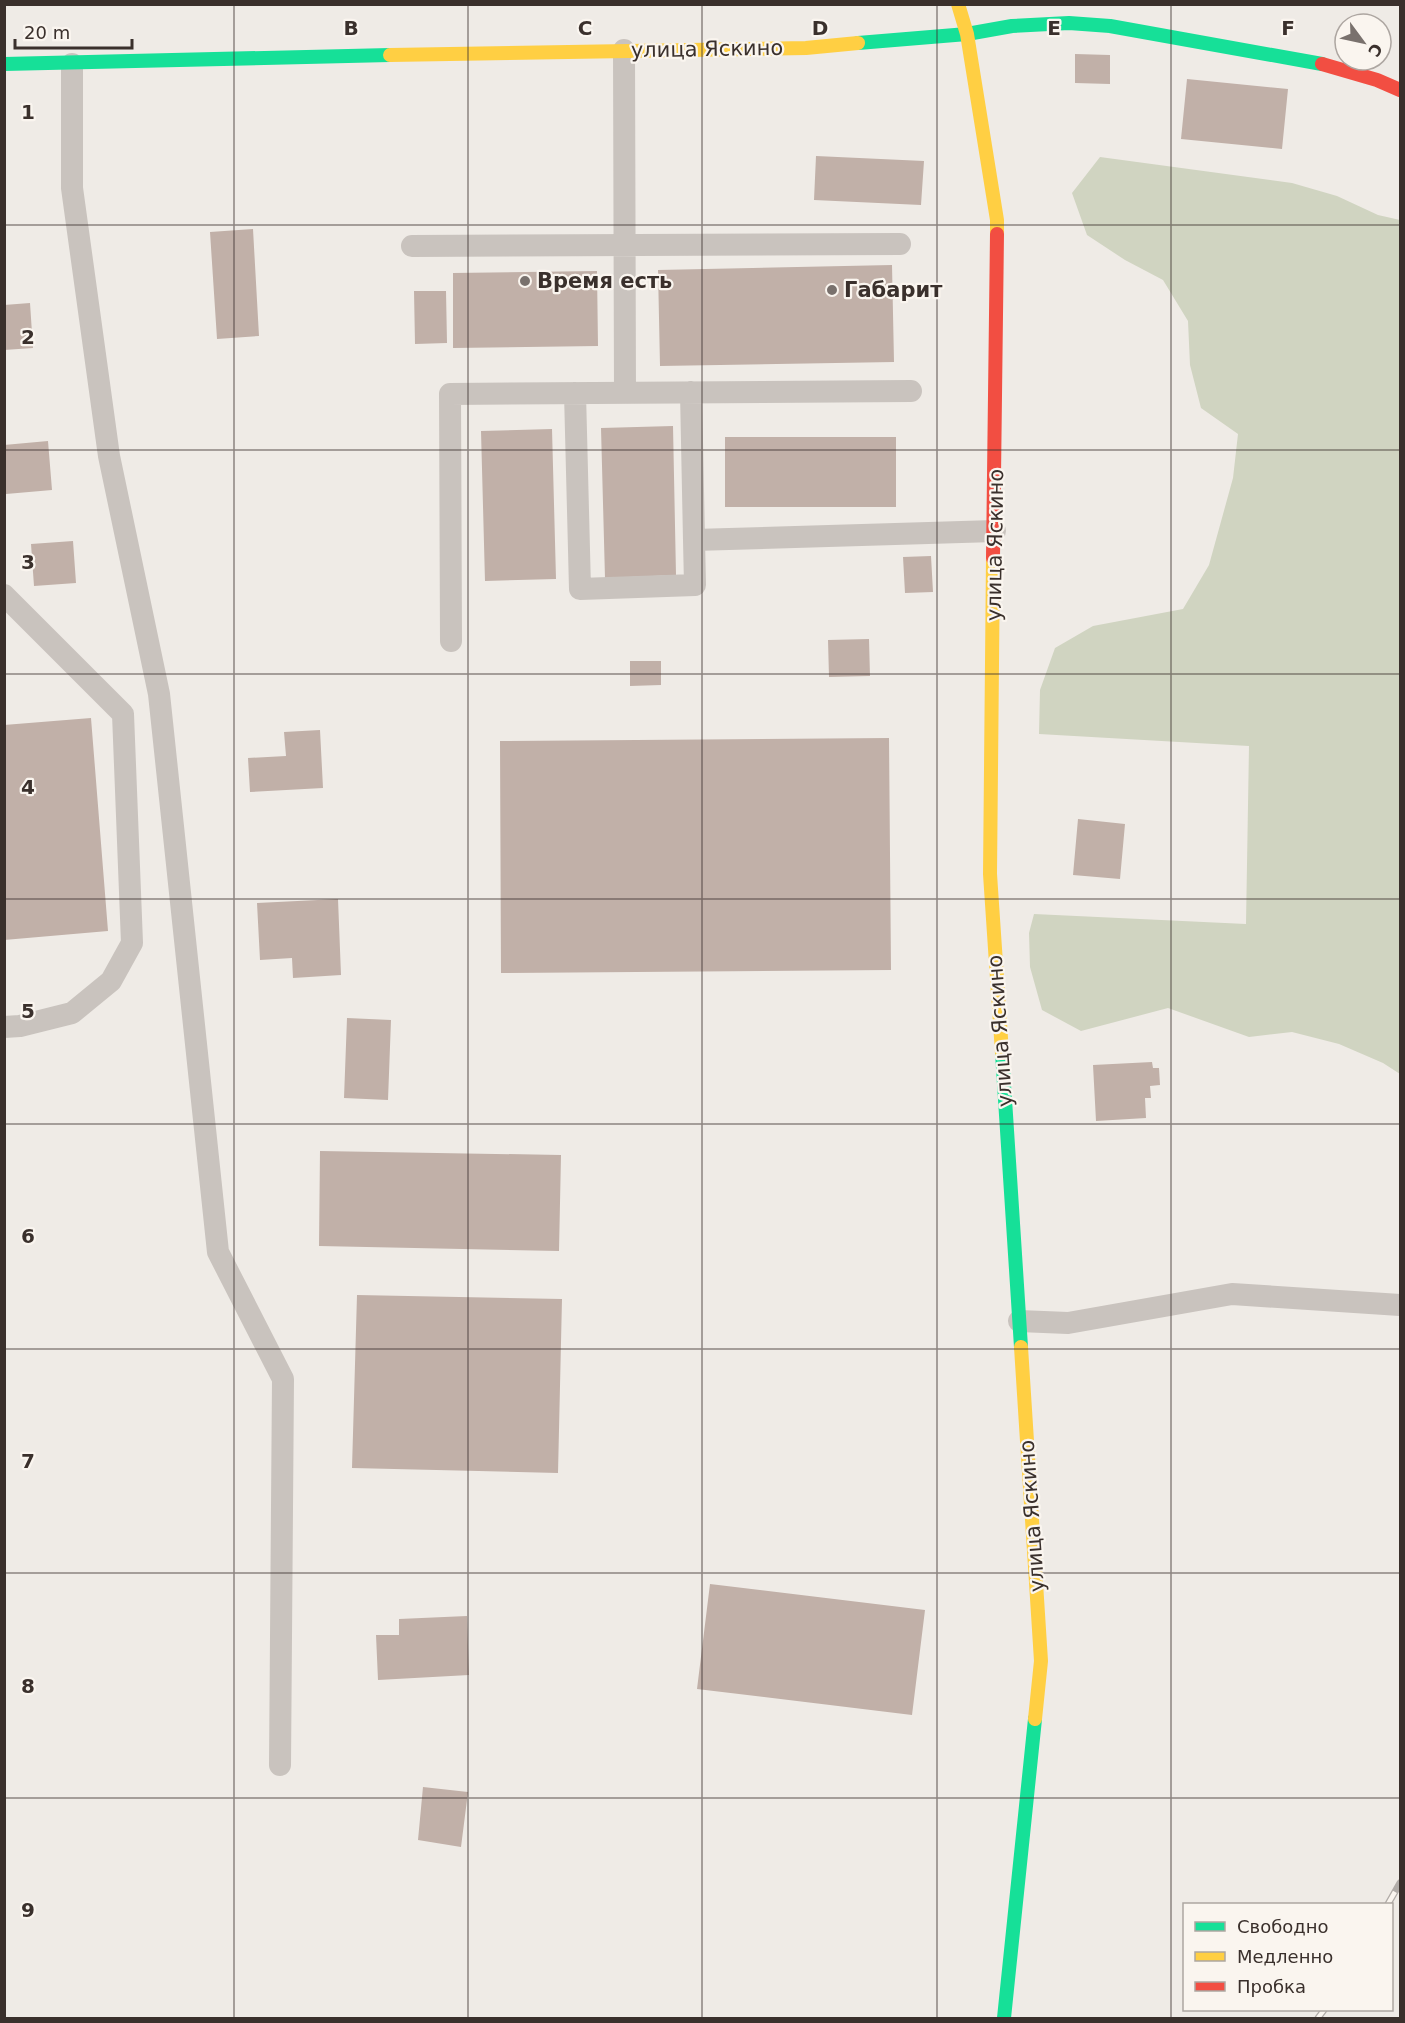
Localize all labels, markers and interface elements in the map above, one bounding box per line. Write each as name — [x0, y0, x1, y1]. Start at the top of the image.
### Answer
scale bar — [15, 12, 132, 50]
north arrow — [1333, 12, 1393, 72]
text: B — [343, 16, 359, 40]
text: C — [578, 16, 592, 40]
text: D — [812, 16, 828, 40]
text: E — [1047, 16, 1061, 40]
text: F — [1281, 16, 1295, 40]
text: 20 m — [24, 22, 70, 43]
street label: улица Яскино — [631, 36, 783, 62]
text: С — [1364, 40, 1386, 60]
text: 1 — [21, 100, 35, 124]
place label: Время есть — [537, 269, 672, 293]
marker: Время есть — [518, 274, 532, 288]
place label: Габарит — [844, 278, 943, 302]
marker: Габарит — [825, 283, 839, 297]
text: 2 — [21, 325, 35, 349]
street label: улица Яскино — [982, 469, 1008, 621]
text: 3 — [21, 550, 35, 574]
text: 4 — [21, 775, 35, 799]
street label: улица Яскино — [983, 954, 1017, 1108]
text: 5 — [21, 999, 35, 1023]
text: 6 — [21, 1224, 35, 1248]
street label: улица Яскино — [1015, 1439, 1049, 1593]
text: 7 — [21, 1449, 35, 1473]
text: 8 — [21, 1674, 35, 1698]
text: 9 — [21, 1898, 35, 1922]
legend — [1183, 1903, 1393, 2011]
text: Свободно — [1237, 1916, 1329, 1937]
text: Медленно — [1237, 1946, 1333, 1967]
text: Пробка — [1237, 1976, 1306, 1997]

